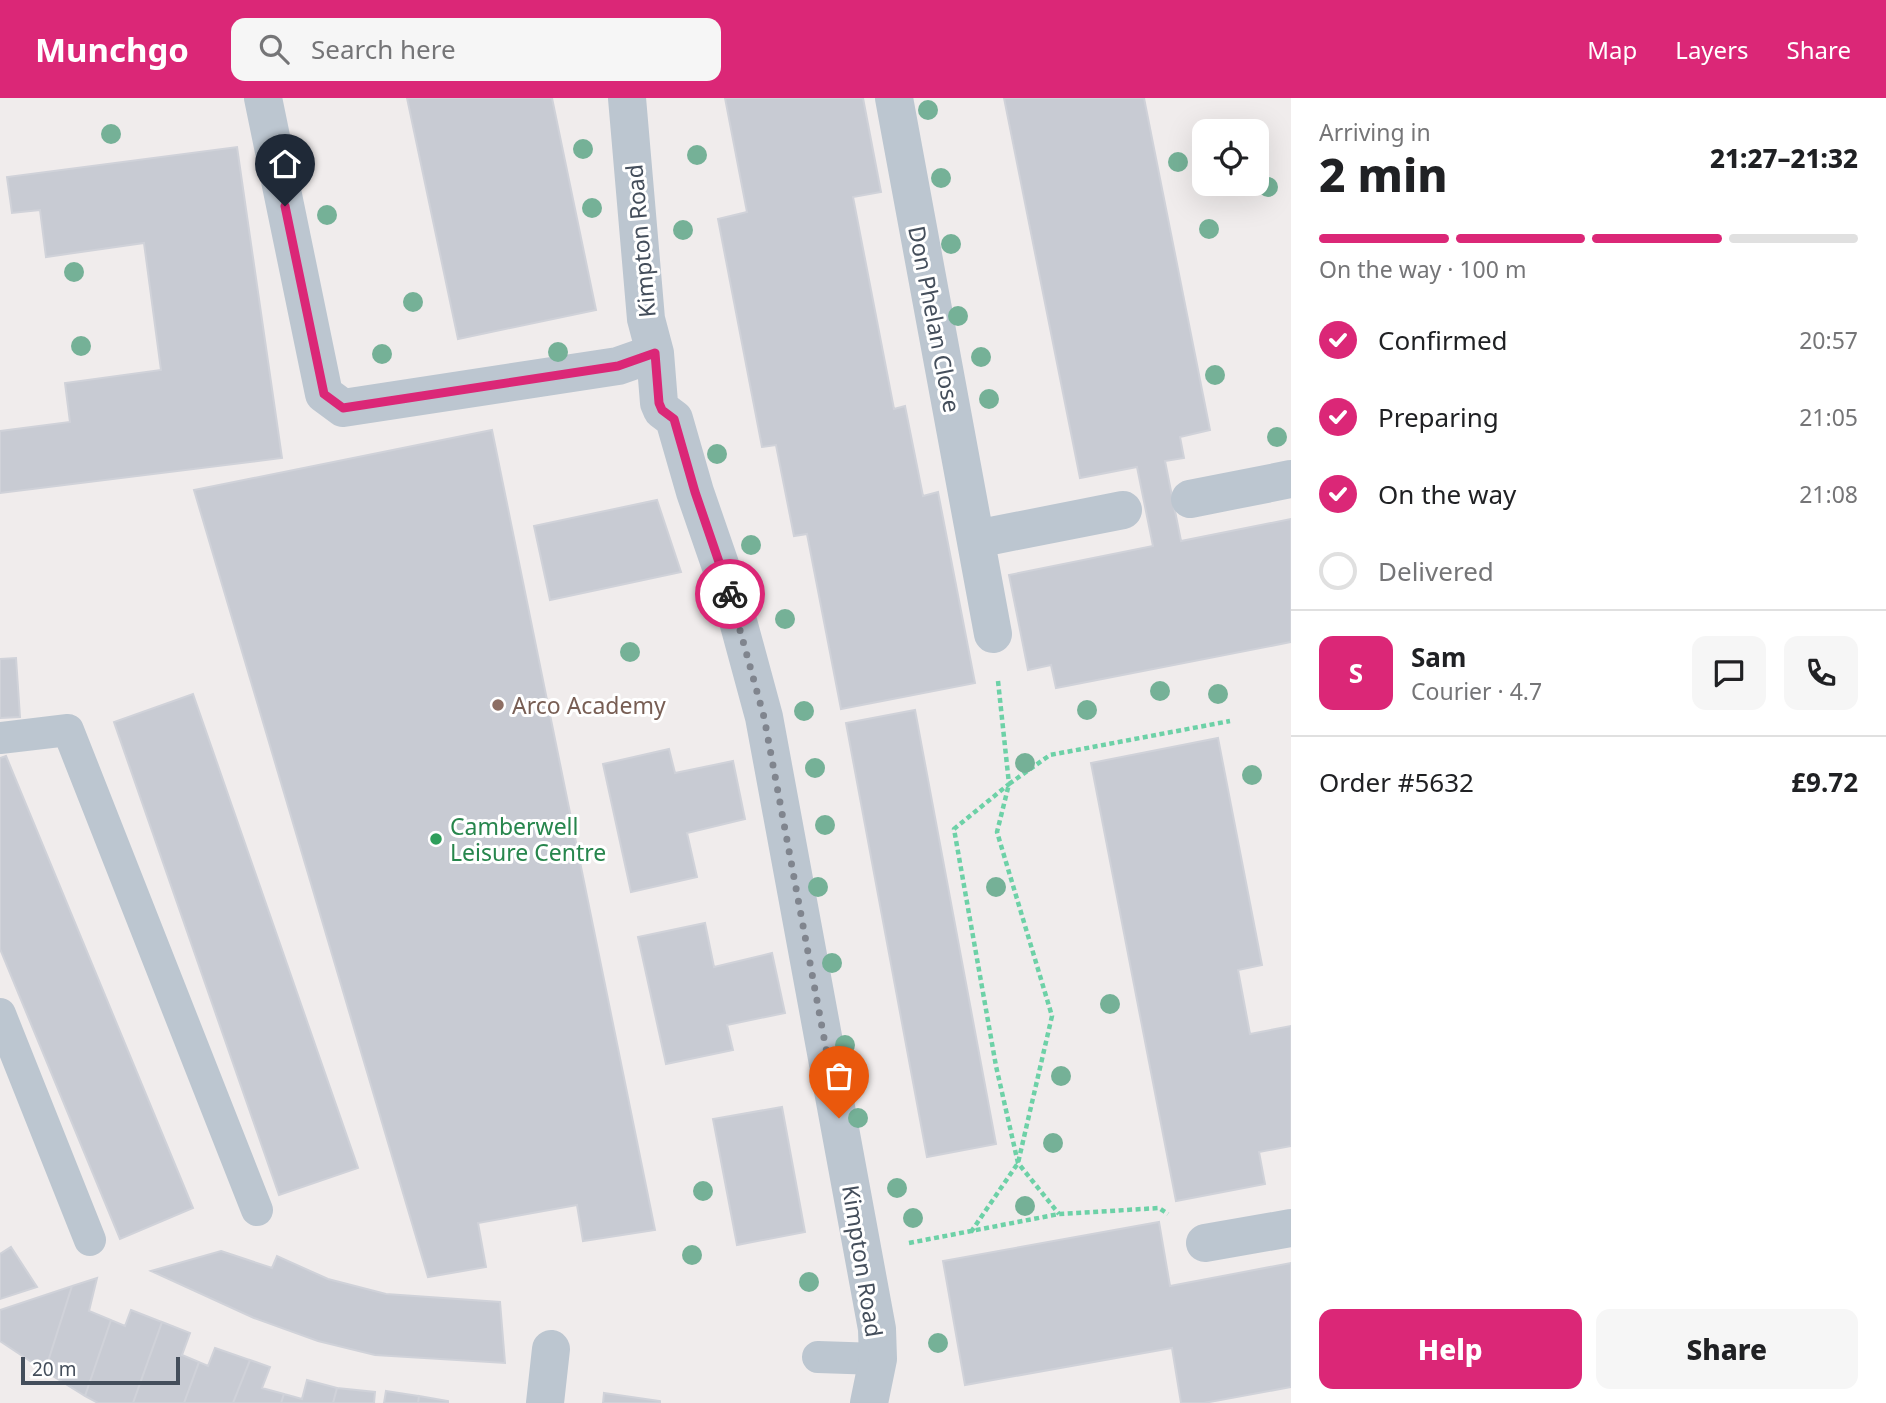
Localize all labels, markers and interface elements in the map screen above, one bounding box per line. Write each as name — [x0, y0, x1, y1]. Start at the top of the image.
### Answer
search box — [231, 18, 721, 81]
text: Munchgo — [35, 27, 189, 72]
icon: search — [255, 30, 293, 68]
text: Search here — [311, 31, 456, 67]
text: Map — [1587, 33, 1637, 66]
text: Layers — [1675, 33, 1749, 66]
text: Share — [1787, 33, 1851, 66]
text: Arriving in — [1319, 116, 1431, 148]
map controls — [1192, 119, 1269, 196]
button: locate — [1192, 119, 1269, 196]
pin — [255, 134, 315, 206]
text: 21:27–21:32 — [1710, 140, 1858, 176]
text: 2 min — [1319, 143, 1448, 205]
icon: home — [266, 145, 304, 183]
street label: Kimpton Road — [617, 163, 663, 319]
street label: Don Phelan Close — [901, 223, 969, 415]
text: On the way · 100 m — [1319, 253, 1526, 285]
icon: check — [1319, 321, 1357, 359]
text: Confirmed — [1378, 322, 1508, 358]
text: 20:57 — [1799, 324, 1858, 356]
icon: check — [1319, 398, 1357, 436]
text: Preparing — [1378, 399, 1499, 435]
text: 21:05 — [1799, 401, 1858, 433]
icon: check — [1319, 475, 1357, 513]
text: On the way — [1378, 476, 1516, 512]
text: 21:08 — [1799, 478, 1858, 510]
text: Delivered — [1378, 553, 1494, 589]
courier — [695, 559, 765, 629]
icon: bike — [711, 575, 749, 613]
button: chat — [1692, 636, 1766, 710]
button: phone — [1784, 636, 1858, 710]
text: Sam — [1411, 639, 1466, 675]
text: S — [1349, 655, 1363, 691]
text: Courier · 4.7 — [1411, 675, 1542, 707]
place label: Arco Academy — [512, 689, 666, 721]
marker: Arco Academy — [490, 697, 506, 713]
text: Order #5632 — [1319, 764, 1474, 800]
text: £9.72 — [1791, 764, 1858, 800]
place label: Camberwell Leisure Centre — [450, 810, 606, 868]
marker: Camberwell Leisure Centre — [428, 831, 444, 847]
pin — [809, 1046, 869, 1118]
icon: bag — [820, 1057, 858, 1095]
street label: Kimpton Road — [835, 1183, 891, 1339]
button: Help — [1319, 1309, 1582, 1389]
button: Share — [1596, 1309, 1858, 1389]
scale bar — [21, 1354, 180, 1386]
text: 20 m — [32, 1356, 76, 1382]

